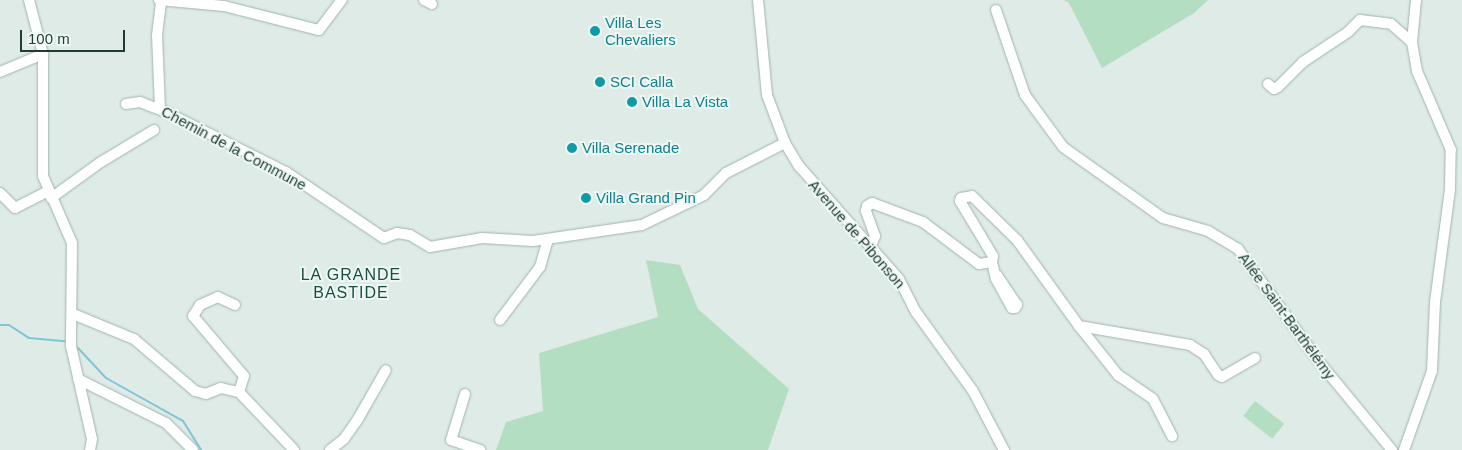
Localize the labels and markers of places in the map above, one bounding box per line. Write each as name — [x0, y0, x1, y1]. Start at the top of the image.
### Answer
place label: Villa Les Chevaliers — [605, 13, 676, 48]
marker: Villa Les Chevaliers — [589, 25, 601, 37]
place label: SCI Calla — [610, 73, 673, 91]
marker: SCI Calla — [594, 76, 606, 88]
place label: Villa La Vista — [642, 93, 728, 111]
marker: Villa La Vista — [626, 96, 638, 108]
place label: Villa Serenade — [582, 139, 679, 157]
marker: Villa Serenade — [566, 142, 578, 154]
place label: Villa Grand Pin — [596, 189, 696, 207]
marker: Villa Grand Pin — [580, 192, 592, 204]

